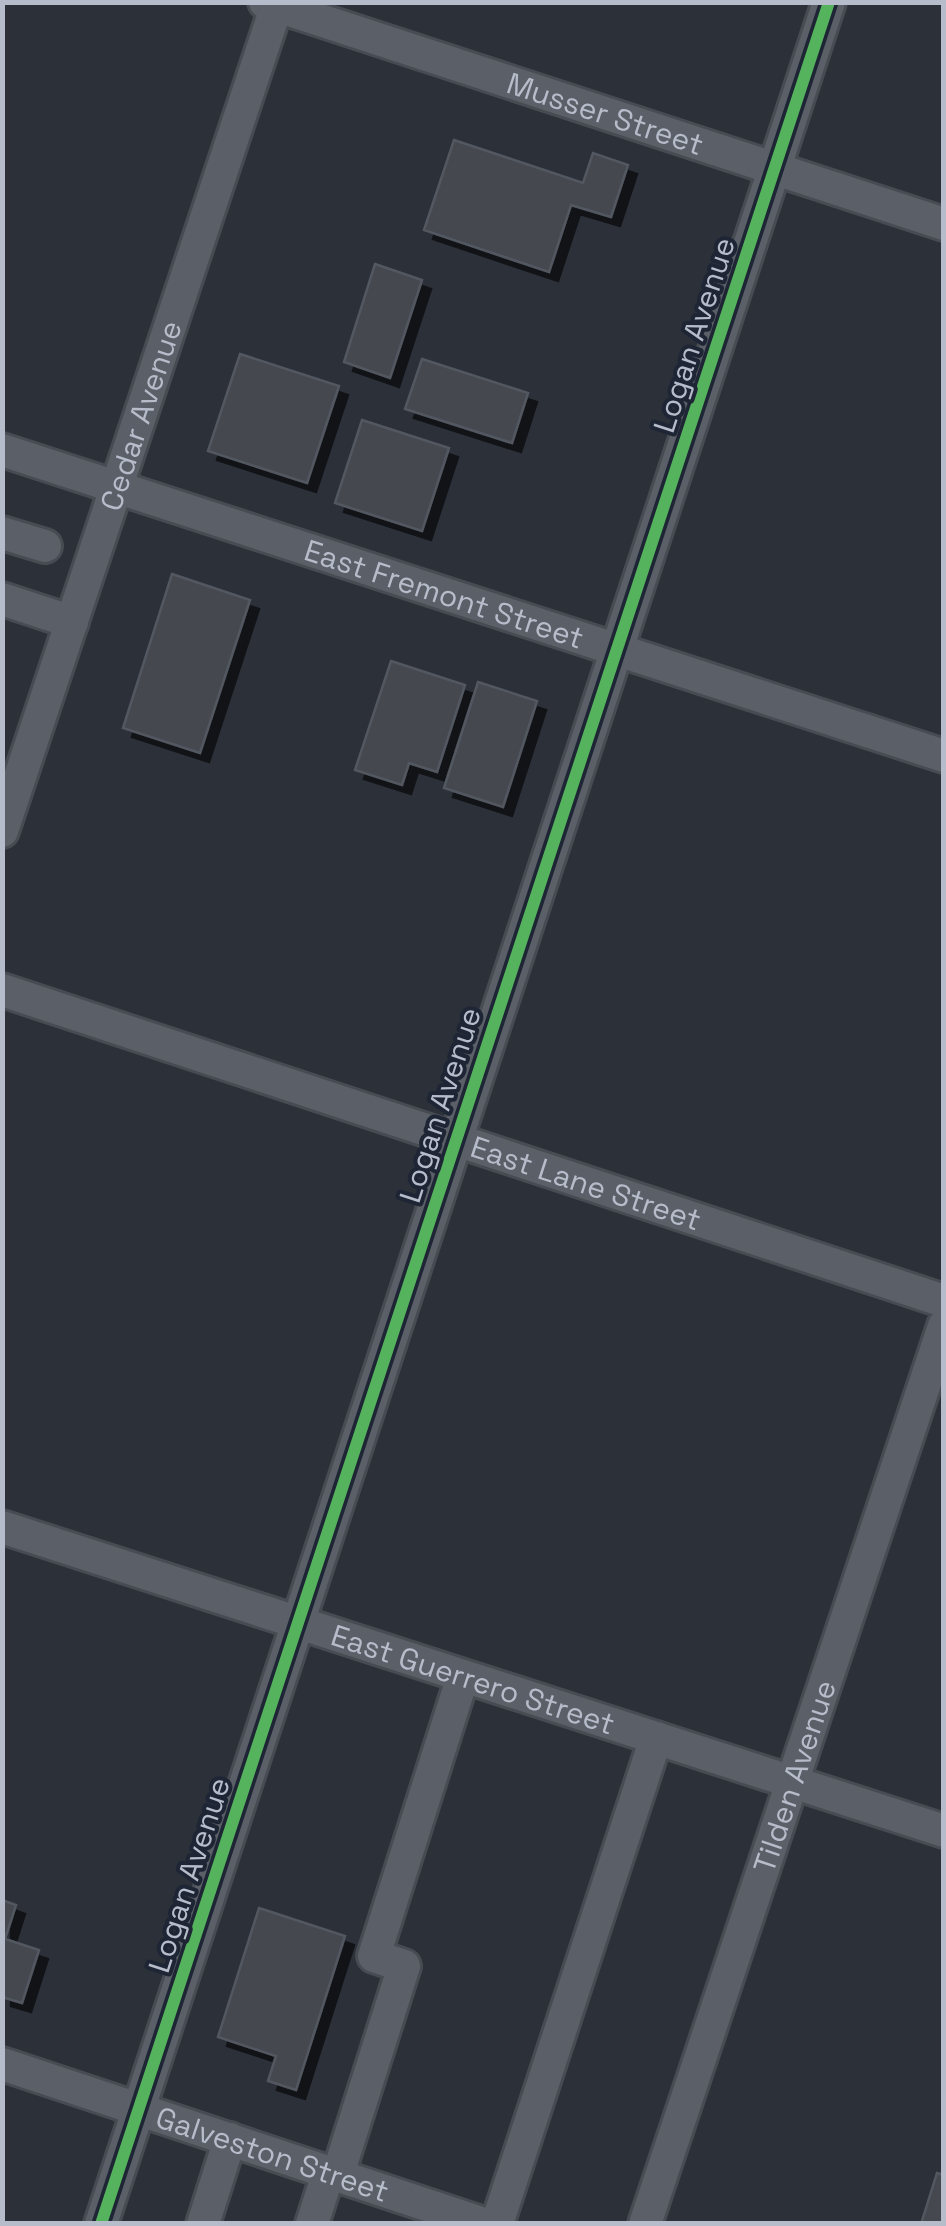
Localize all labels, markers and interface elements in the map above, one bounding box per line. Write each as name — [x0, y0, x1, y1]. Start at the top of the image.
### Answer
street label: Musser Street — [502, 63, 709, 164]
street label: Logan Avenue — [644, 232, 744, 438]
street label: Cedar Avenue — [91, 315, 190, 516]
street label: East Fremont Street — [300, 530, 589, 657]
street label: Logan Avenue — [390, 1002, 490, 1208]
street label: East Lane Street — [466, 1127, 706, 1239]
street label: East Guerrero Street — [326, 1615, 620, 1743]
street label: Tilden Avenue — [744, 1675, 844, 1878]
street label: Logan Avenue — [139, 1772, 239, 1978]
street label: Galveston Street — [151, 2097, 394, 2211]

